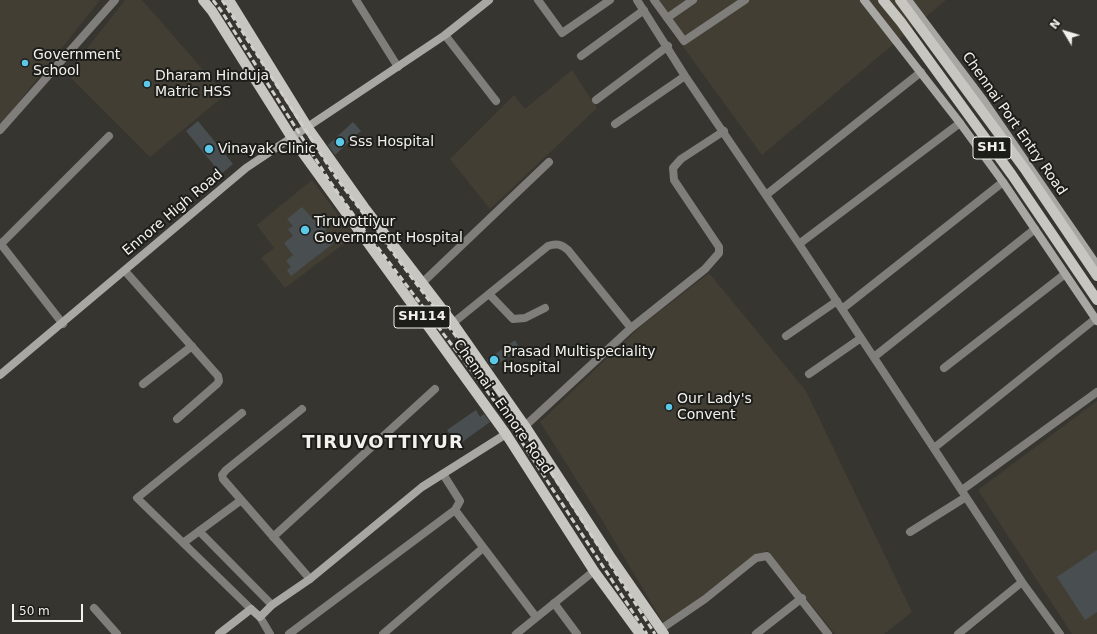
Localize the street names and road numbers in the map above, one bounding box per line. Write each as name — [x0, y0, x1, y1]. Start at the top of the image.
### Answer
street label: Chennai Port Entry Road — [958, 49, 1070, 199]
road number: SH1 — [973, 137, 1011, 159]
street label: Ennore High Road — [120, 166, 226, 260]
road number: SH114 — [394, 306, 450, 328]
street label: Chennai - Ennore Road — [449, 337, 555, 477]

